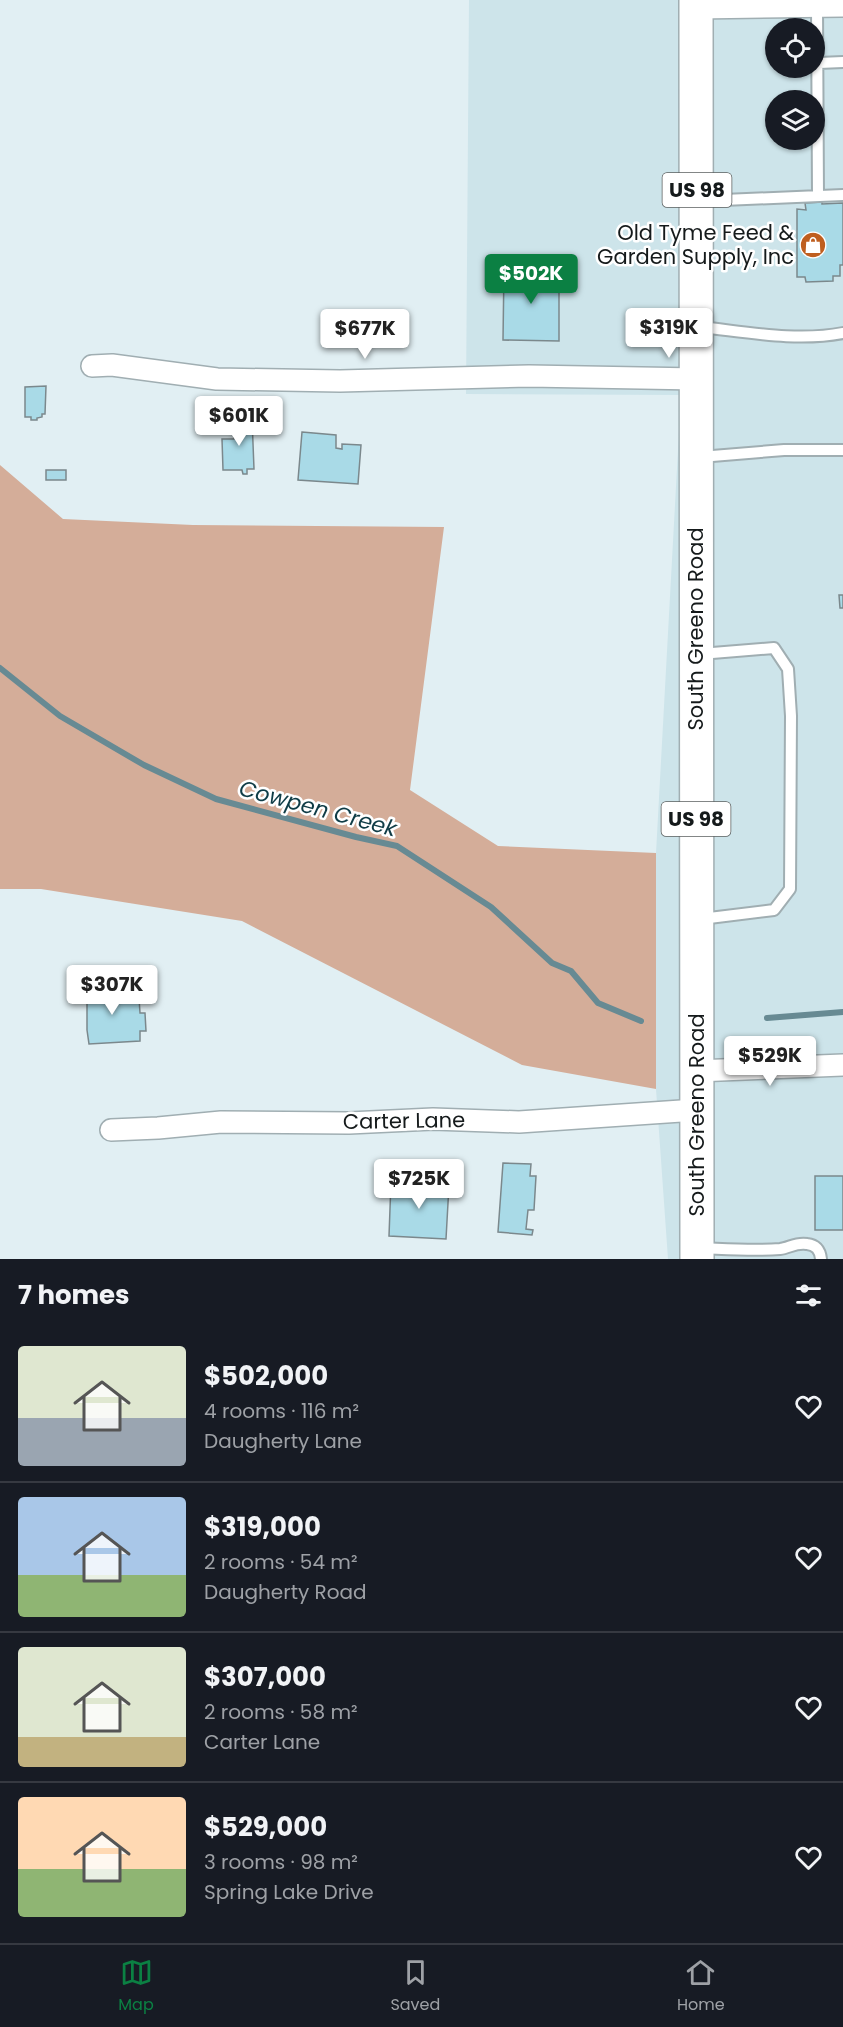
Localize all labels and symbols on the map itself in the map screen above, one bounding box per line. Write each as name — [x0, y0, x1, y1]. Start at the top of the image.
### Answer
road number: US 98 — [662, 173, 732, 207]
place label: Old Tyme Feed & Garden Supply, Inc — [597, 218, 794, 271]
shop icon: Old Tyme Feed & Garden Supply, Inc — [798, 230, 828, 260]
pin: $502K — [489, 254, 573, 305]
pin: $319K — [627, 308, 711, 359]
pin: $677K — [323, 309, 407, 360]
pin: $601K — [197, 396, 281, 447]
street label: South Greeno Road — [681, 527, 710, 731]
water label: Cowpen Creek — [236, 773, 402, 845]
road number: US 98 — [662, 802, 730, 836]
pin: $307K — [70, 965, 154, 1016]
street label: South Greeno Road — [682, 1013, 711, 1217]
pin: $529K — [728, 1036, 812, 1087]
street label: Carter Lane — [343, 1105, 465, 1136]
pin: $725K — [377, 1159, 461, 1210]

